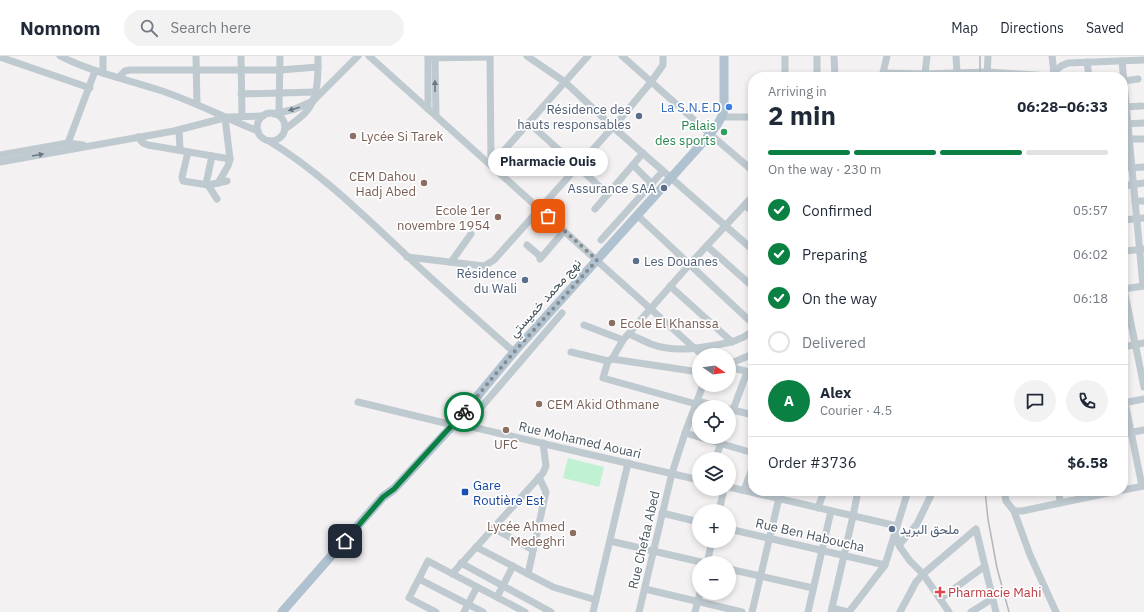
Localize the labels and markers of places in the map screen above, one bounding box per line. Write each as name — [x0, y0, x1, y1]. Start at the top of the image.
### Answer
place label: La S.N.E.D — [661, 99, 721, 116]
place label: Résidence des hauts responsables — [517, 101, 631, 133]
marker: La S.N.E.D — [724, 102, 734, 112]
marker: Résidence des hauts responsables — [634, 111, 644, 121]
place label: Palais des sports — [655, 117, 716, 149]
marker: Palais des sports — [719, 127, 729, 137]
place label: Lycée Si Tarek — [361, 128, 443, 145]
marker: Lycée Si Tarek — [348, 131, 358, 141]
callout: Pharmacie Ouis — [488, 148, 608, 176]
place label: CEM Dahou Hadj Abed — [349, 168, 416, 200]
marker: CEM Dahou Hadj Abed — [419, 178, 429, 188]
place label: Assurance SAA — [568, 180, 657, 197]
marker: Assurance SAA — [659, 183, 669, 193]
pin — [531, 199, 565, 233]
place label: Ecole 1er novembre 1954 — [397, 202, 490, 234]
marker: Ecole 1er novembre 1954 — [493, 212, 503, 222]
place label: Les Douanes — [644, 253, 718, 270]
marker: Les Douanes — [631, 256, 641, 266]
place label: Résidence du Wali — [456, 265, 517, 297]
marker: Résidence du Wali — [520, 275, 530, 285]
place label: Ecole El Khanssa — [620, 315, 719, 332]
marker: Ecole El Khanssa — [607, 318, 617, 328]
place label: CEM Akid Othmane — [547, 396, 659, 413]
marker: CEM Akid Othmane — [534, 399, 544, 409]
marker: UFC — [501, 425, 511, 435]
place label: UFC — [494, 436, 518, 453]
place label: Gare Routière Est — [473, 477, 544, 509]
marker: Gare Routière Est — [460, 487, 470, 497]
place label: Lycée Ahmed Medeghri — [487, 518, 565, 550]
place label: ملحق البريد — [900, 521, 959, 538]
pin — [328, 524, 362, 558]
marker: ملحق البريد — [887, 524, 897, 534]
marker: Lycée Ahmed Medeghri — [568, 528, 578, 538]
place label: Pharmacie Mahi — [948, 584, 1041, 601]
marker: Pharmacie Mahi — [935, 587, 945, 597]

